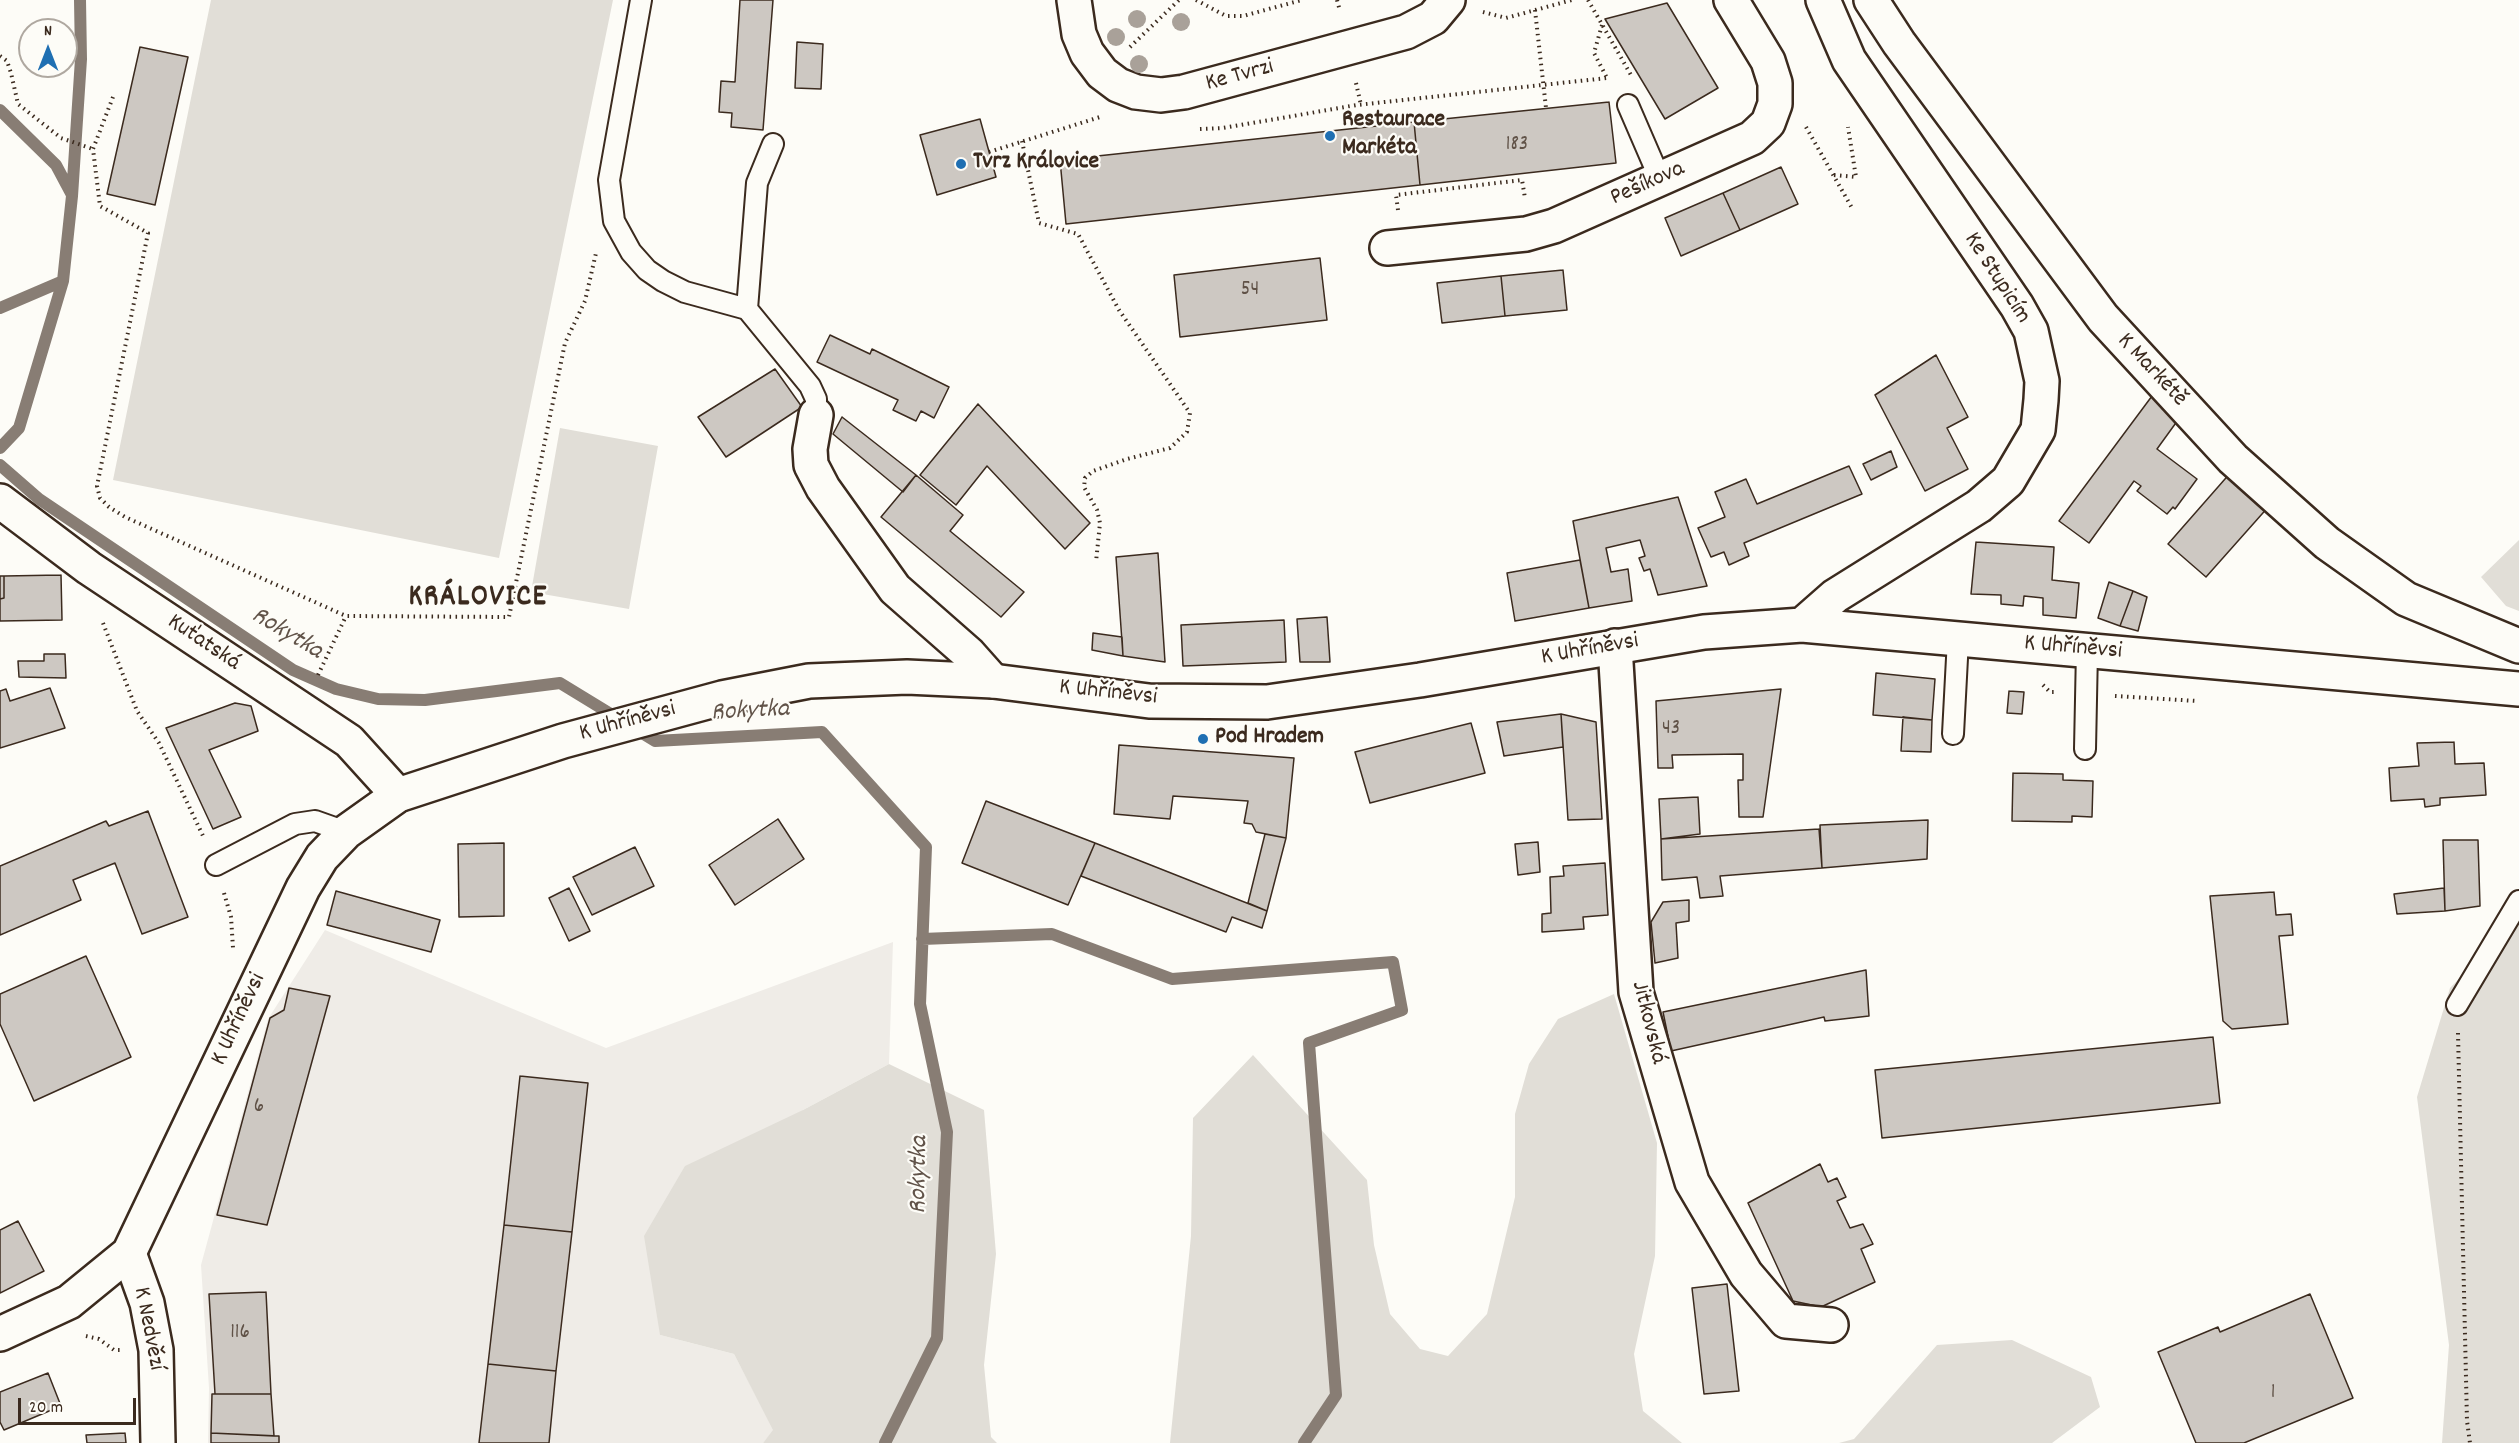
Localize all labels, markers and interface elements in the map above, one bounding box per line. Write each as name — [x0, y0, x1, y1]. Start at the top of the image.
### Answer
north arrow — [18, 18, 78, 78]
text: N — [44, 20, 52, 43]
street label: Ke Tvrzi — [1203, 54, 1277, 100]
place label: Restaurace Markéta — [1342, 108, 1445, 164]
marker: Restaurace Markéta — [1323, 129, 1337, 143]
house number: 183 — [1506, 133, 1528, 159]
place label: Tvrz Královice — [973, 150, 1099, 178]
street label: Pešíkova — [1607, 156, 1689, 214]
marker: Tvrz Královice — [954, 157, 968, 171]
street label: Ke Stupicím — [1956, 228, 2036, 330]
house number: 54 — [1241, 278, 1259, 304]
street label: K Markétě — [2110, 328, 2192, 414]
district label: KRÁLOVICE — [408, 582, 548, 618]
water label: Rokytka — [245, 602, 327, 668]
street label: Kuťatská — [161, 609, 245, 679]
street label: K Uhříněvsi — [1539, 628, 1641, 674]
street label: K Uhříněvsi — [2023, 630, 2123, 668]
street label: K Uhříněvsi — [1058, 675, 1158, 713]
water label: Rokytka — [710, 695, 790, 731]
street label: K Uhříněvsi — [577, 696, 679, 750]
house number: 43 — [1662, 717, 1680, 743]
place label: Pod Hradem — [1215, 725, 1324, 753]
marker: Pod Hradem — [1196, 732, 1210, 746]
street label: K Uhříněvsi — [206, 969, 274, 1071]
street label: Jitkovská — [1623, 979, 1671, 1067]
house number: 6 — [254, 1095, 264, 1121]
water label: Rokytka — [905, 1136, 937, 1214]
street label: K Nedvězí — [125, 1285, 169, 1373]
house number: 116 — [230, 1321, 250, 1347]
house number: 1 — [2271, 1381, 2275, 1407]
scale bar — [21, 1386, 140, 1424]
text: 20 m — [29, 1396, 63, 1421]

